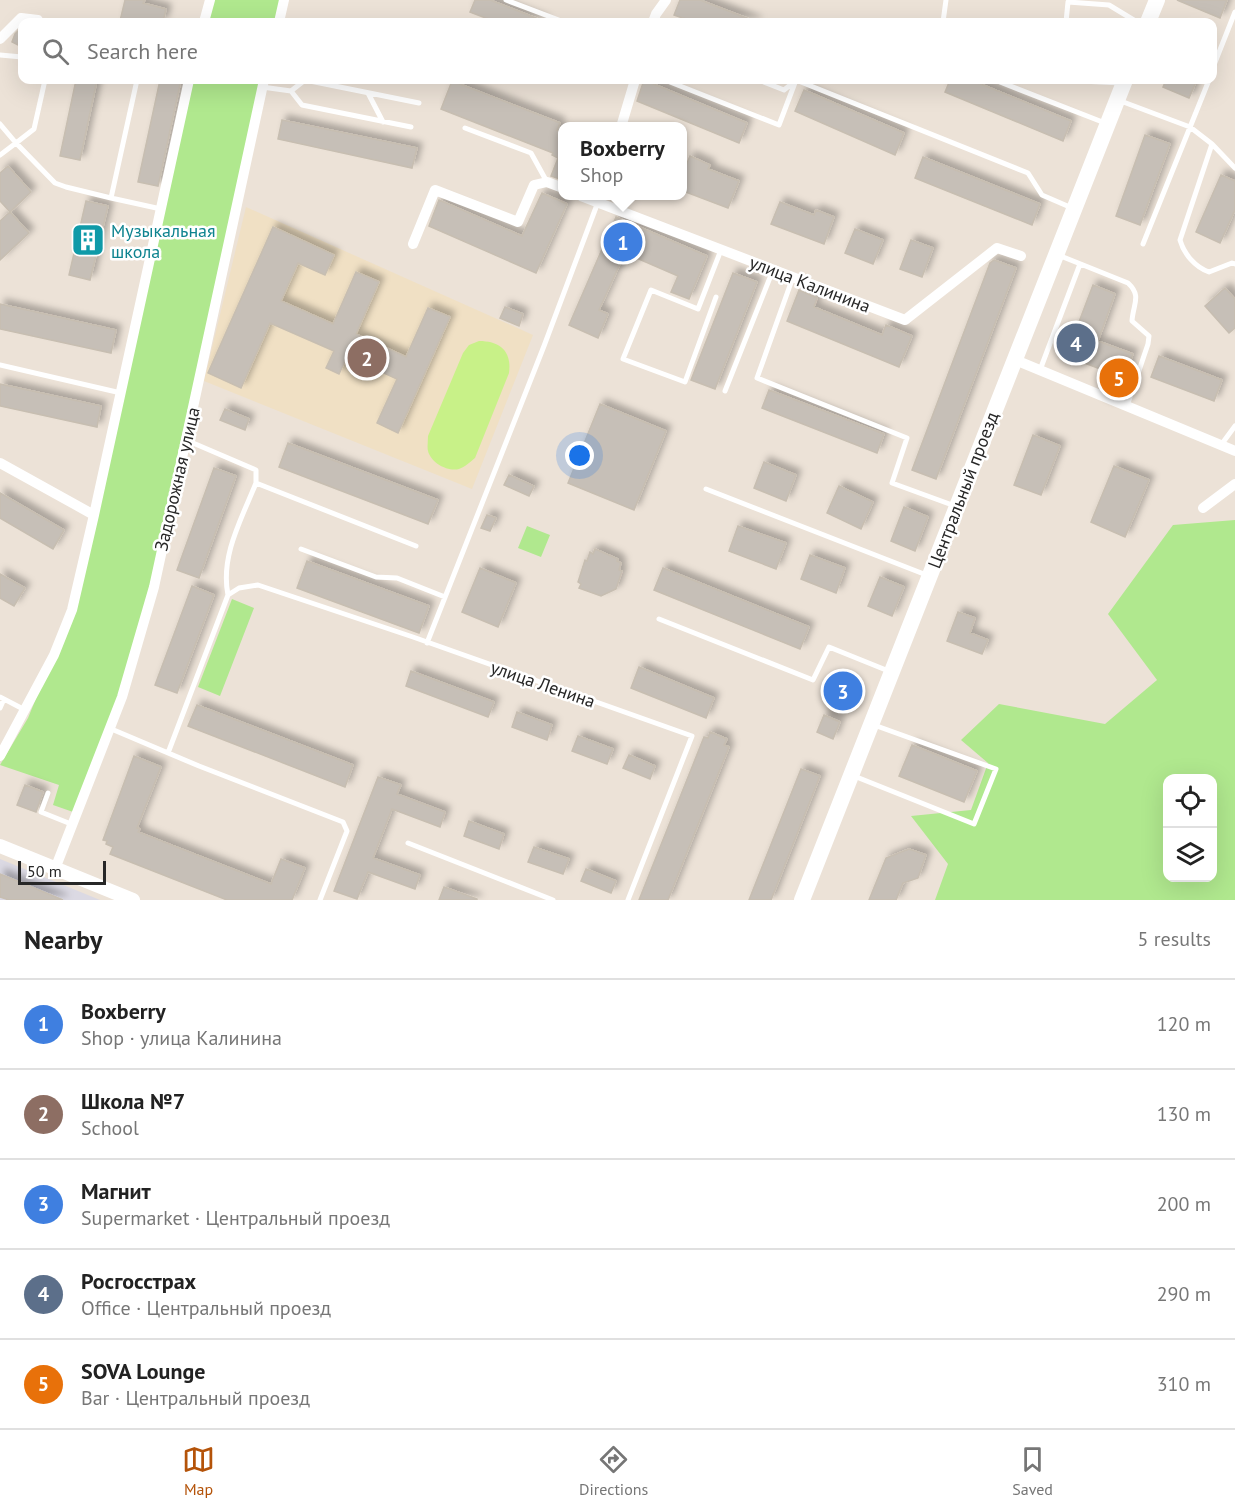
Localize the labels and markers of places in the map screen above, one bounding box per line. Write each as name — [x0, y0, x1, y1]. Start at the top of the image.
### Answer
place label: Музыкальная школа — [111, 219, 216, 263]
pin: 1 — [604, 220, 642, 264]
building icon: Музыкальная школа — [70, 222, 106, 258]
pin: 4 — [1056, 320, 1096, 366]
pin: 2 — [348, 336, 386, 380]
pin: 5 — [1100, 356, 1138, 400]
pin: 3 — [824, 668, 862, 714]

